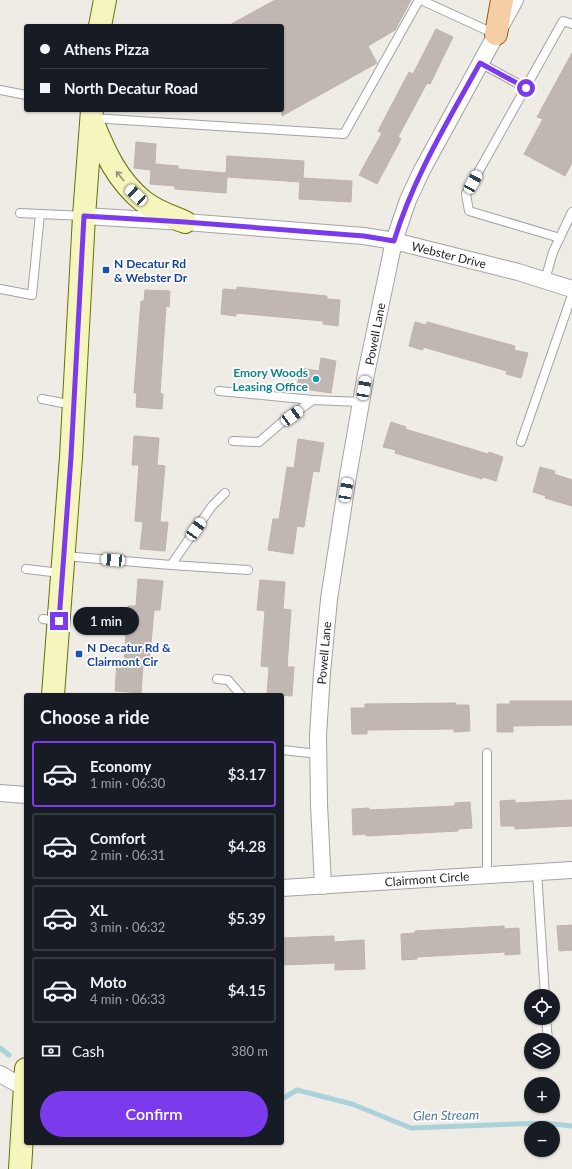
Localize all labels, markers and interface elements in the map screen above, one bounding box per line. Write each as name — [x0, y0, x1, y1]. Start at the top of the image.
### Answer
text: Athens Pizza — [64, 40, 149, 58]
text: North Decatur Road — [64, 79, 198, 97]
route start — [517, 79, 535, 97]
car — [462, 169, 484, 195]
one-way arrow — [116, 171, 124, 182]
car — [123, 182, 149, 208]
street label: Webster Drive — [410, 238, 488, 272]
place label: N Decatur Rd & Webster Dr — [114, 256, 188, 285]
marker: N Decatur Rd & Webster Dr — [101, 265, 111, 275]
street label: Powell Lane — [362, 302, 388, 366]
place label: Emory Woods Leasing Office — [232, 365, 309, 394]
marker: Emory Woods Leasing Office — [311, 374, 321, 384]
car — [356, 375, 372, 401]
car — [279, 404, 305, 428]
car — [338, 477, 354, 503]
car — [184, 516, 208, 542]
car — [101, 553, 125, 567]
callout: 1 min — [73, 607, 139, 635]
route end — [50, 612, 68, 630]
text: 1 min — [90, 613, 122, 629]
street label: Powell Lane — [314, 621, 334, 685]
place label: N Decatur Rd & Clairmont Cir — [87, 640, 171, 669]
marker: N Decatur Rd & Clairmont Cir — [74, 649, 84, 659]
text: Choose a ride — [40, 706, 149, 728]
icon: car — [42, 756, 78, 792]
text: Economy — [90, 757, 151, 775]
text: $3.17 — [228, 765, 266, 783]
text: 1 min · 06:30 — [90, 775, 165, 791]
icon: car — [42, 828, 78, 864]
text: Comfort — [90, 829, 146, 847]
text: $4.28 — [228, 837, 266, 855]
text: 2 min · 06:31 — [90, 847, 165, 863]
street label: Clairmont Circle — [384, 869, 470, 889]
icon: car — [42, 900, 78, 936]
text: XL — [90, 901, 108, 919]
text: $5.39 — [228, 909, 266, 927]
text: 3 min · 06:32 — [90, 919, 165, 935]
icon: car — [42, 972, 78, 1008]
text: Moto — [90, 973, 127, 991]
text: $4.15 — [228, 981, 266, 999]
map controls — [524, 989, 560, 1157]
button: locate — [524, 989, 560, 1025]
text: 4 min · 06:33 — [90, 991, 165, 1007]
button: layers — [524, 1033, 560, 1069]
icon: cash — [40, 1040, 62, 1062]
text: Cash — [72, 1042, 104, 1060]
text: 380 m — [231, 1043, 268, 1059]
button: + — [524, 1077, 560, 1113]
button: Confirm — [40, 1091, 268, 1137]
water label: Glen Stream — [413, 1106, 479, 1124]
button: − — [524, 1121, 560, 1157]

